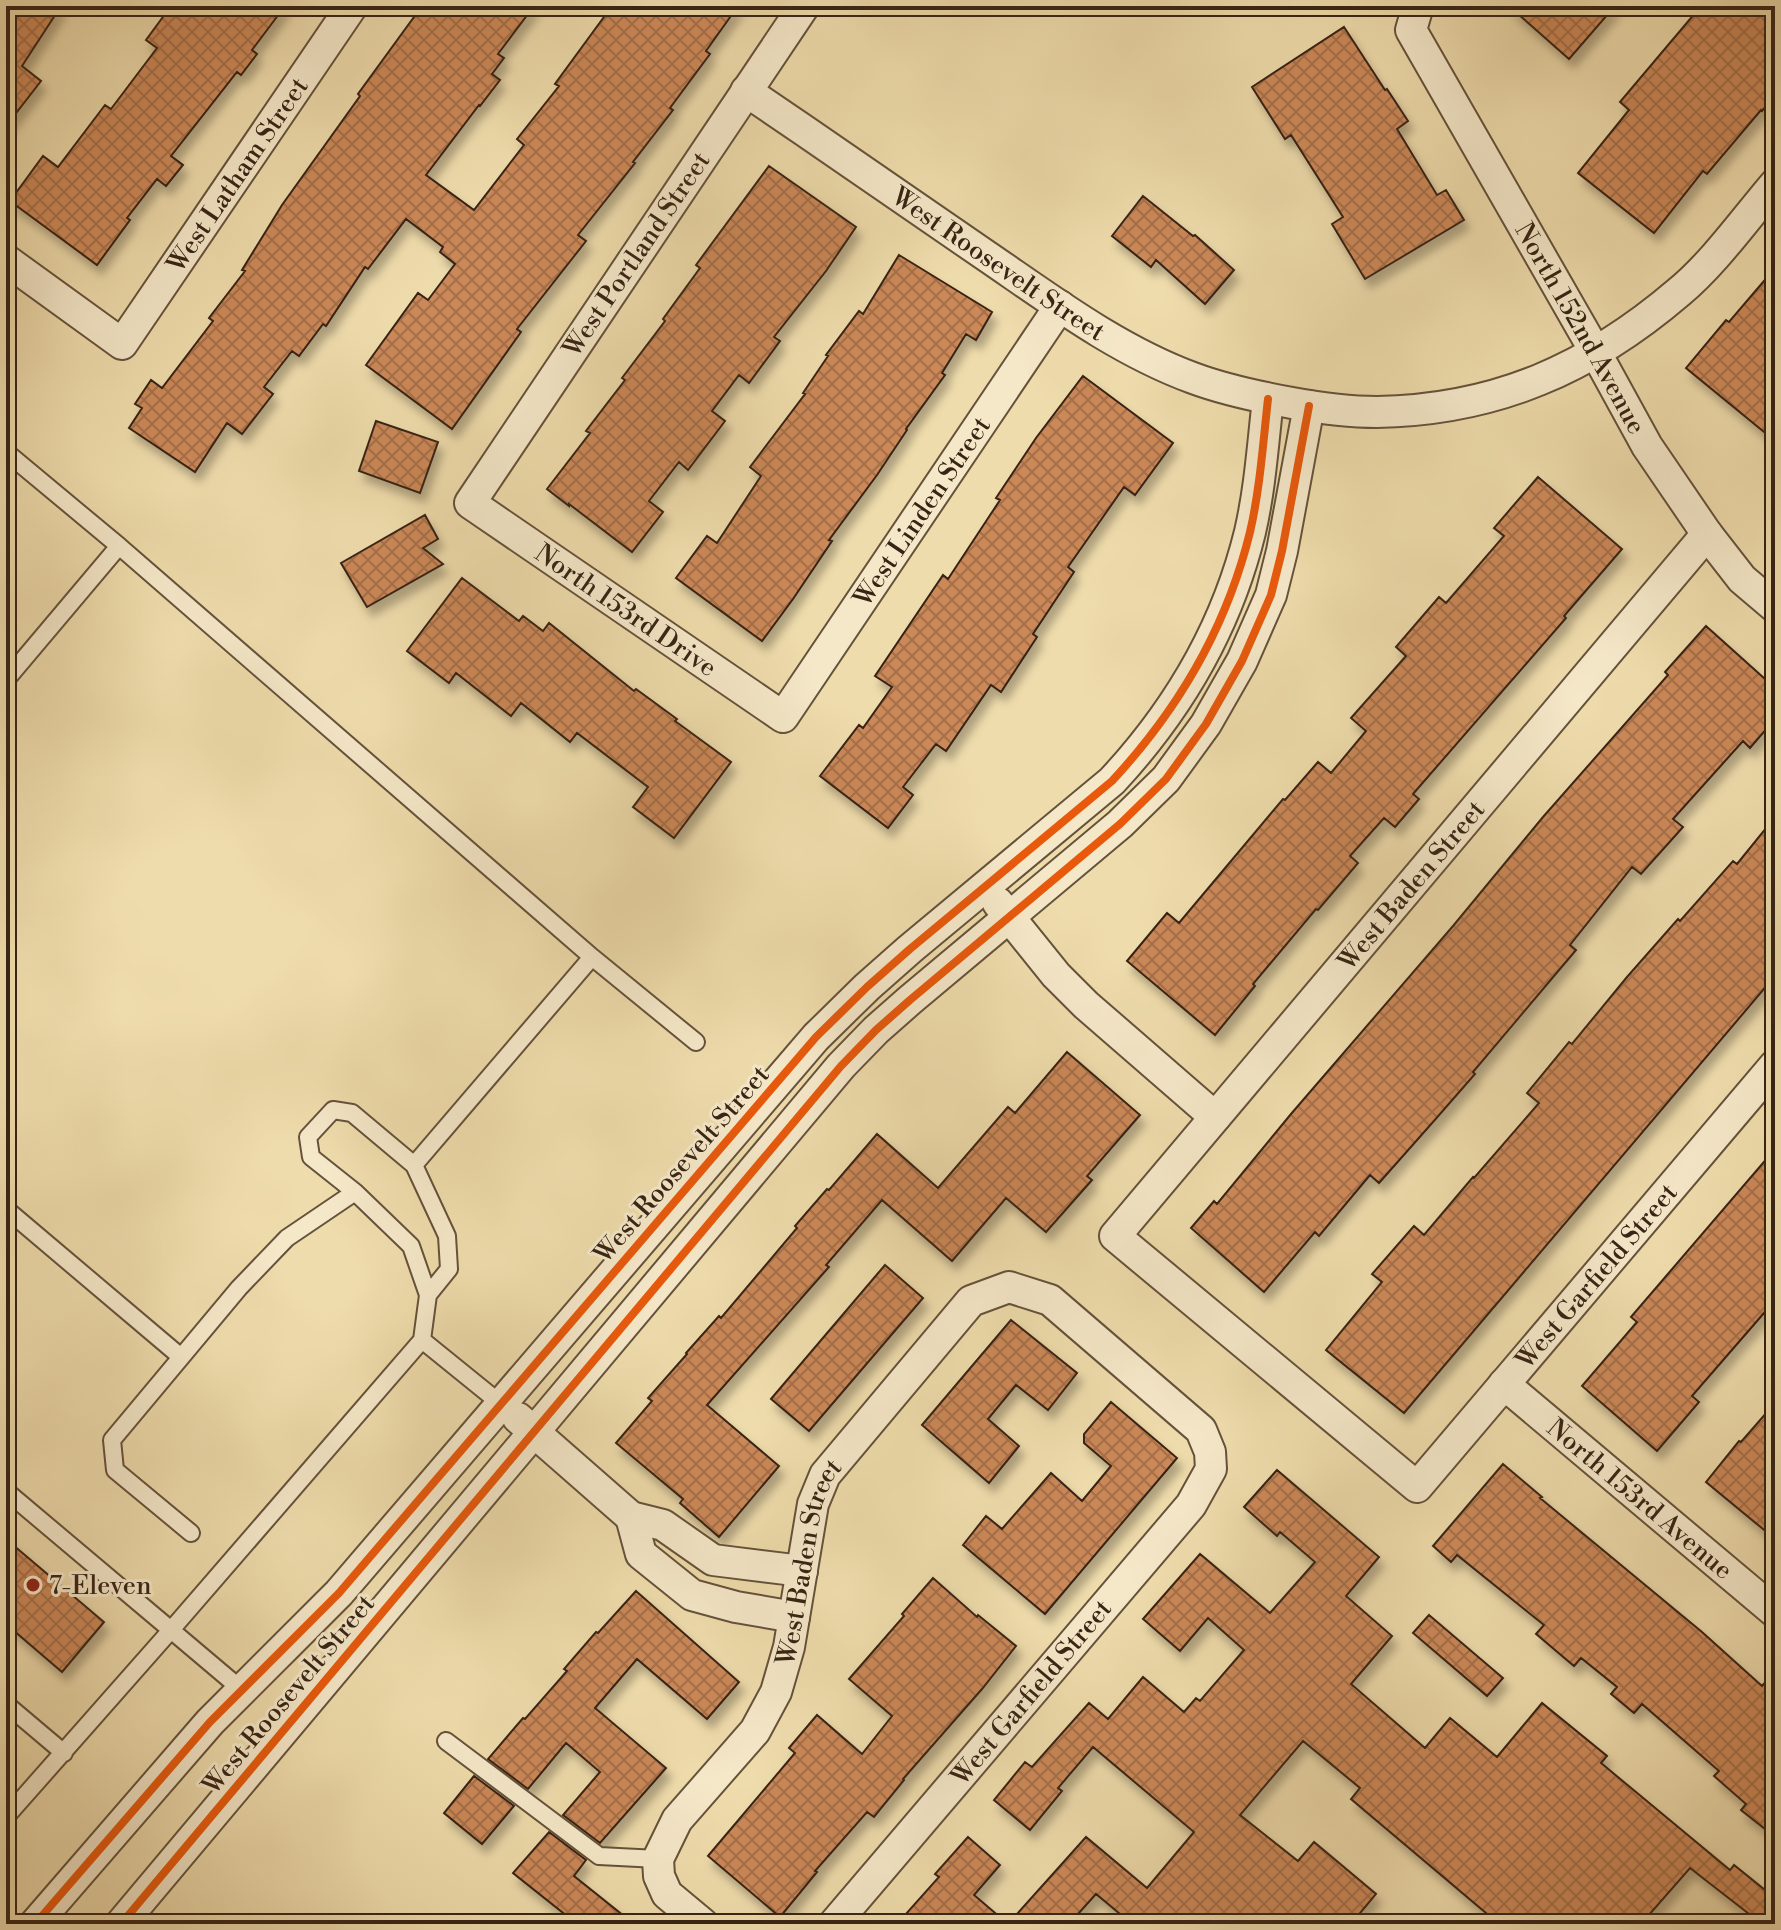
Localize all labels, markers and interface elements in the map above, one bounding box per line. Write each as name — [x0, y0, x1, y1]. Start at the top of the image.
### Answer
street label: West Latham Street — [160, 72, 316, 280]
street label: West Portland Street — [556, 146, 717, 364]
street label: West Roosevelt Street — [884, 180, 1111, 348]
street label: North 152nd Avenue — [1508, 217, 1652, 440]
street label: West Linden Street — [847, 411, 998, 614]
street label: North 153rd Drive — [529, 537, 723, 684]
street label: West Baden Street — [1331, 794, 1492, 978]
street label: West Roosevelt Street — [587, 1059, 776, 1271]
street label: West Garfield Street — [1509, 1177, 1685, 1376]
street label: North 153rd Avenue — [1540, 1412, 1739, 1587]
street label: West Baden Street — [769, 1452, 849, 1670]
place label: 7-Eleven — [49, 1570, 151, 1602]
marker: 7-Eleven — [24, 1576, 42, 1594]
street label: West Roosevelt Street — [195, 1588, 382, 1802]
street label: West Garfield Street — [944, 1593, 1119, 1793]

